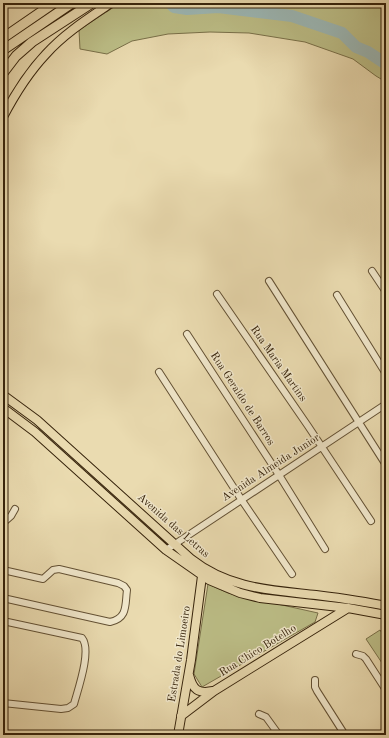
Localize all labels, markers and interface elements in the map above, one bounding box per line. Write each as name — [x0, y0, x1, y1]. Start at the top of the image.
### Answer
street label: Rua Maria Martins — [248, 324, 308, 404]
street label: Rua Geraldo de Barros — [208, 350, 276, 448]
street label: Avenida Almeida Junior — [220, 432, 322, 504]
street label: Avenida das Letras — [135, 492, 211, 560]
street label: Estrada do Limoeiro — [167, 605, 193, 703]
street label: Rua Chico Botelho — [218, 623, 298, 679]

